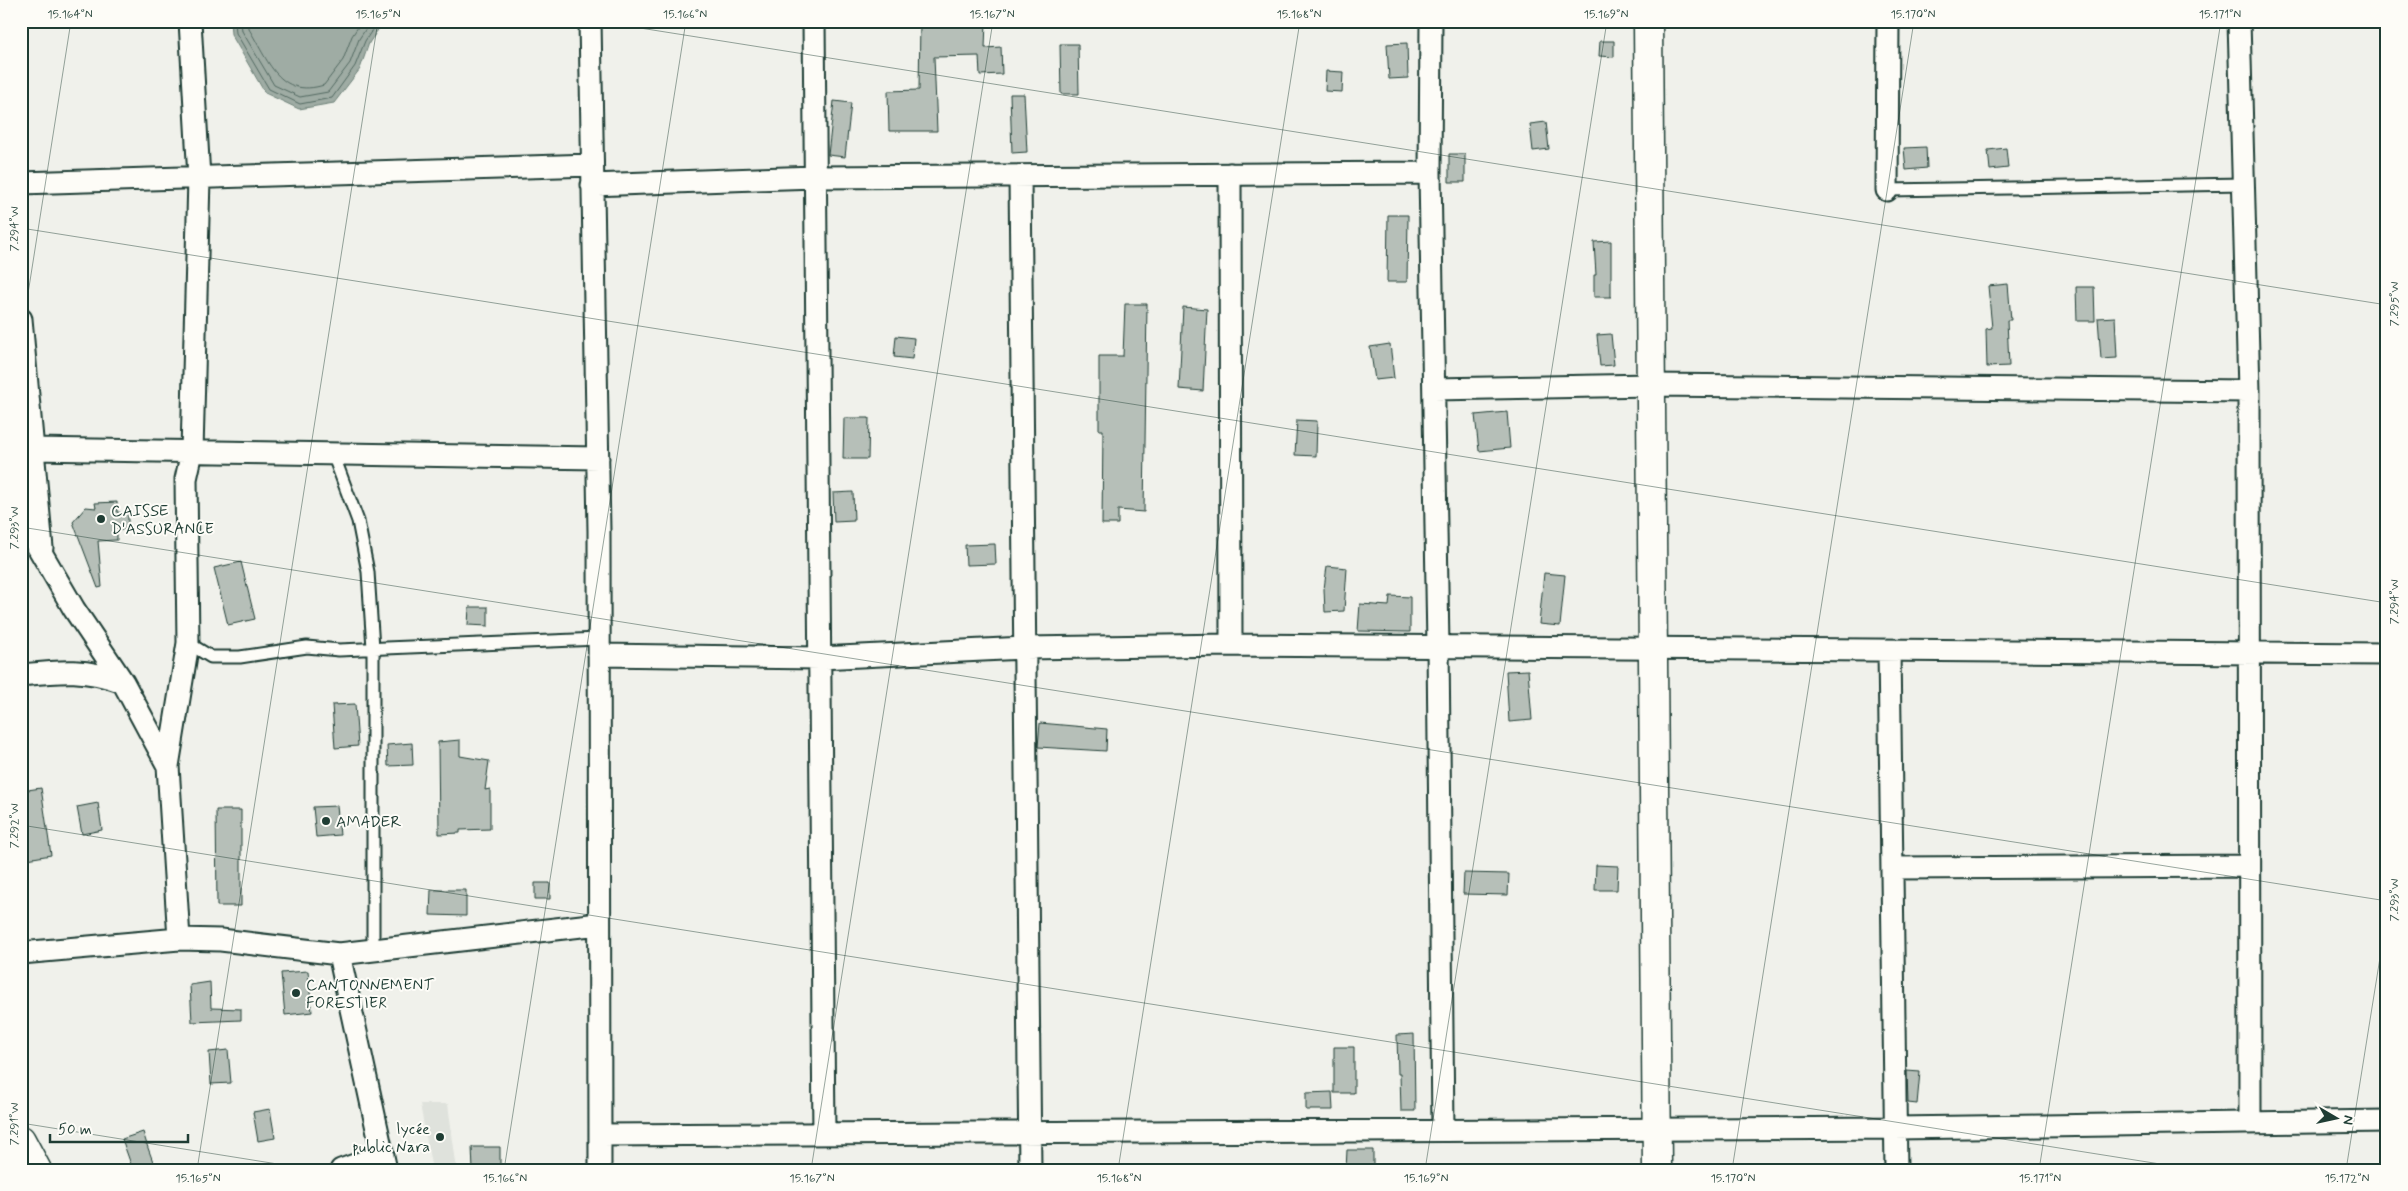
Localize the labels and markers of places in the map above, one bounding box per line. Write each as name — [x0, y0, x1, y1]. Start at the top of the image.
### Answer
place label: CAISSE D'ASSURANCE — [111, 501, 214, 540]
marker: CAISSE D'ASSURANCE — [95, 513, 107, 525]
place label: AMADER — [336, 812, 401, 833]
marker: AMADER — [320, 815, 332, 827]
place label: CANTONNEMENT FORESTIER — [306, 975, 435, 1014]
marker: CANTONNEMENT FORESTIER — [290, 987, 302, 999]
place label: lycée public Nara — [352, 1119, 430, 1158]
marker: lycée public Nara — [434, 1131, 446, 1143]

